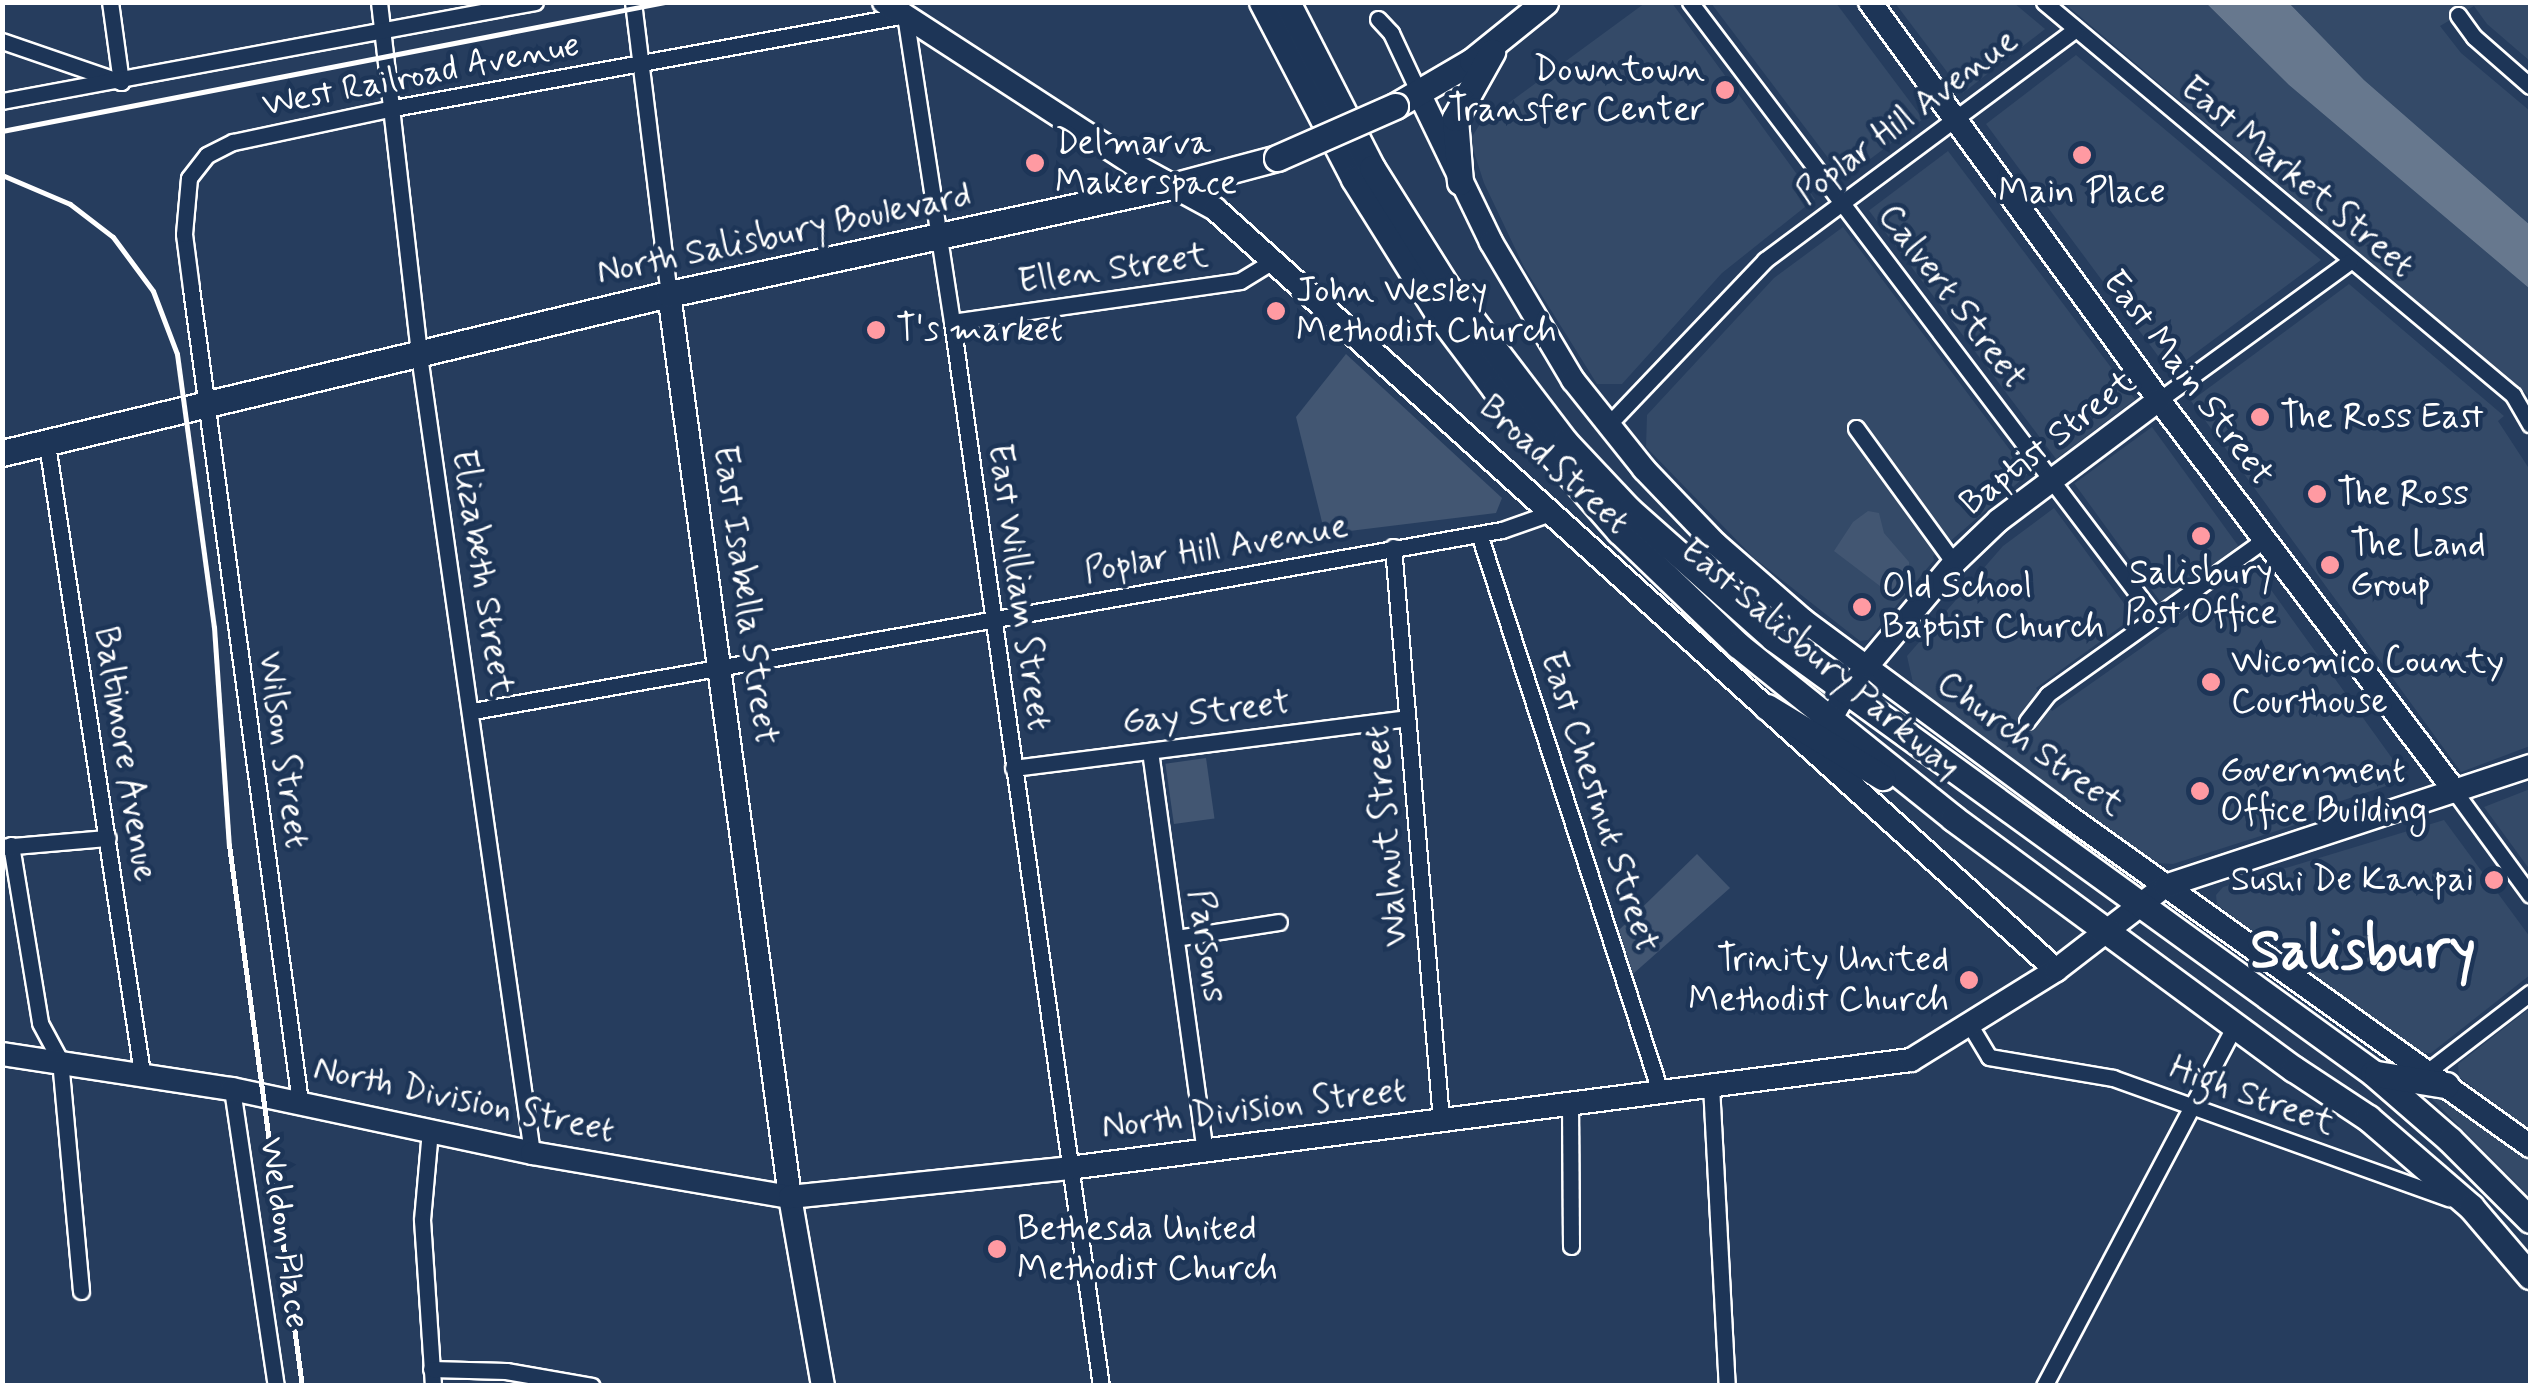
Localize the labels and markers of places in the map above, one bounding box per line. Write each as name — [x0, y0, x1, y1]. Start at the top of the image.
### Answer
place label: Downtown Transfer Center — [1448, 49, 1705, 131]
marker: Downtown Transfer Center — [1714, 79, 1736, 101]
place label: Delmarva Makerspace — [1055, 122, 1237, 204]
marker: Main Place — [2071, 144, 2093, 166]
marker: Delmarva Makerspace — [1024, 152, 1046, 174]
place label: Main Place — [2000, 171, 2164, 213]
place label: John Wesley Methodist Church — [1296, 270, 1557, 352]
marker: John Wesley Methodist Church — [1265, 300, 1287, 322]
place label: T's market — [896, 309, 1063, 351]
marker: T's market — [865, 319, 887, 341]
place label: The Ross East — [2280, 396, 2478, 438]
marker: The Ross East — [2249, 406, 2271, 428]
place label: The Ross — [2337, 473, 2464, 515]
marker: The Ross — [2306, 483, 2328, 505]
place label: The Land Group — [2350, 524, 2490, 606]
marker: Salisbury Post Office — [2190, 525, 2212, 547]
place label: Salisbury Post Office — [2125, 552, 2277, 634]
marker: The Land Group — [2319, 554, 2341, 576]
place label: Old School Baptist Church — [1882, 566, 2104, 648]
marker: Old School Baptist Church — [1851, 596, 1873, 618]
place label: Wicomico County Courthouse — [2231, 641, 2490, 723]
marker: Wicomico County Courthouse — [2200, 671, 2222, 693]
place label: Government Office Building — [2220, 750, 2433, 832]
marker: Government Office Building — [2189, 780, 2211, 802]
place label: Sushi De Kanpai — [2243, 859, 2474, 901]
marker: Sushi De Kanpai — [2483, 869, 2505, 891]
place label: Trinity United Methodist Church — [1688, 939, 1949, 1021]
marker: Trinity United Methodist Church — [1958, 969, 1980, 991]
place label: Bethesda United Methodist Church — [1017, 1208, 1278, 1290]
marker: Bethesda United Methodist Church — [986, 1238, 1008, 1260]

